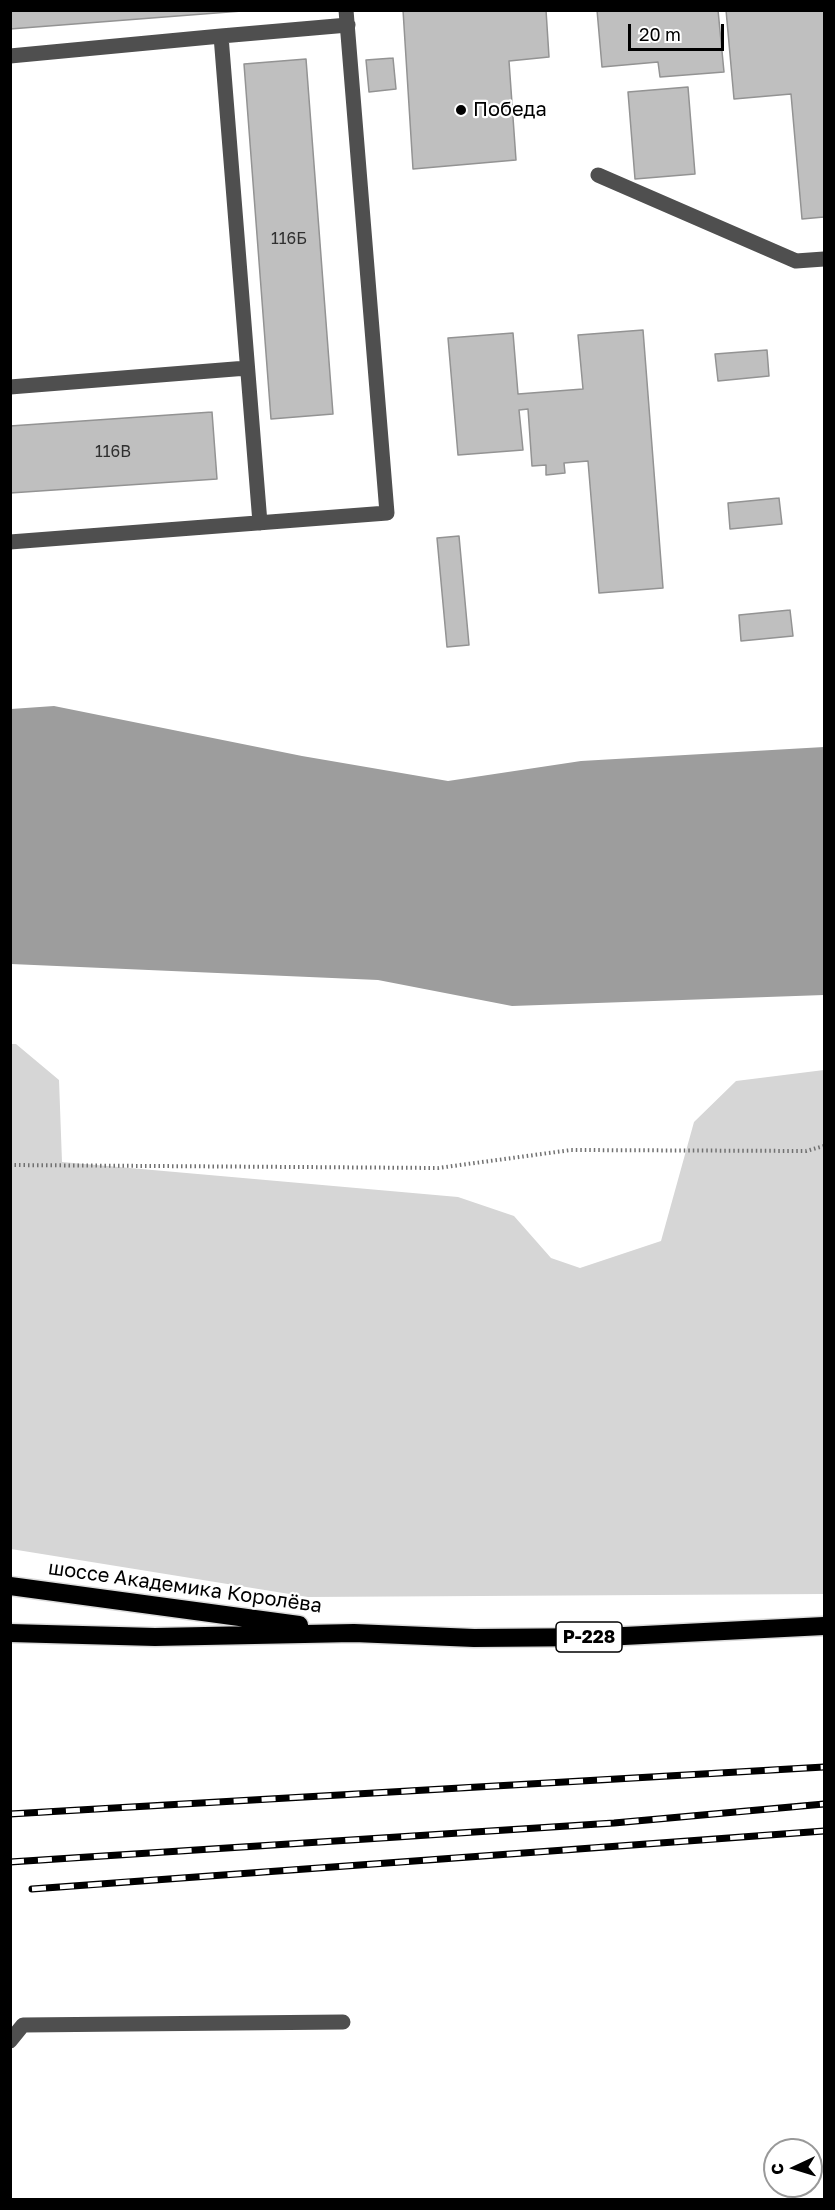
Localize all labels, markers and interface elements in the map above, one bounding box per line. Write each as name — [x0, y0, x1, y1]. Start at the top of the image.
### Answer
scale bar — [631, 12, 727, 50]
text: 20 m — [639, 23, 681, 45]
place label: Победа — [473, 98, 547, 122]
marker: Победа — [454, 103, 468, 117]
house number: 116Б — [271, 229, 307, 249]
house number: 116В — [95, 442, 131, 462]
street label: шоссе Академика Королёва — [47, 1556, 323, 1618]
road number: Р-228 — [556, 1622, 622, 1652]
north arrow — [763, 2138, 823, 2198]
text: С — [767, 2163, 787, 2175]

